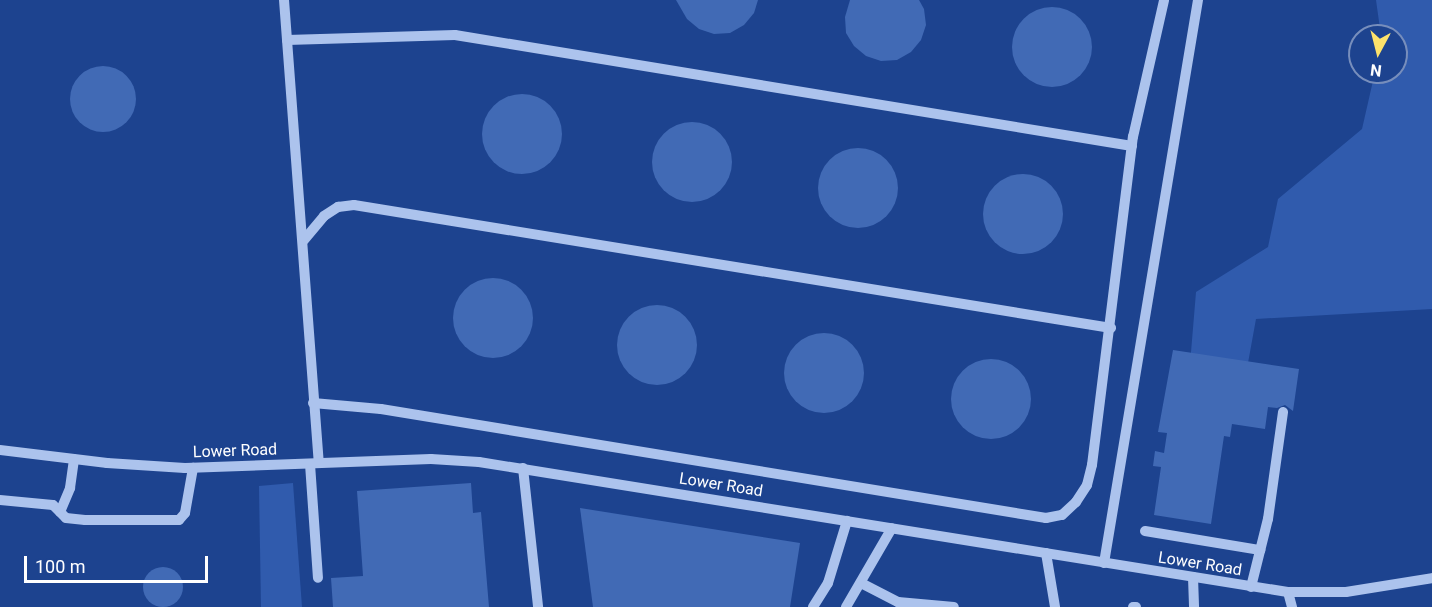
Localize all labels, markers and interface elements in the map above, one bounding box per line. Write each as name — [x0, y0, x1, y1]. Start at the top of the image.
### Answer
north arrow — [1348, 24, 1408, 84]
text: N — [1369, 60, 1383, 80]
street label: Lower Road — [193, 440, 277, 462]
street label: Lower Road — [678, 469, 764, 501]
scale bar — [27, 544, 212, 582]
street label: Lower Road — [1157, 548, 1243, 580]
text: 100 m — [35, 556, 86, 577]

